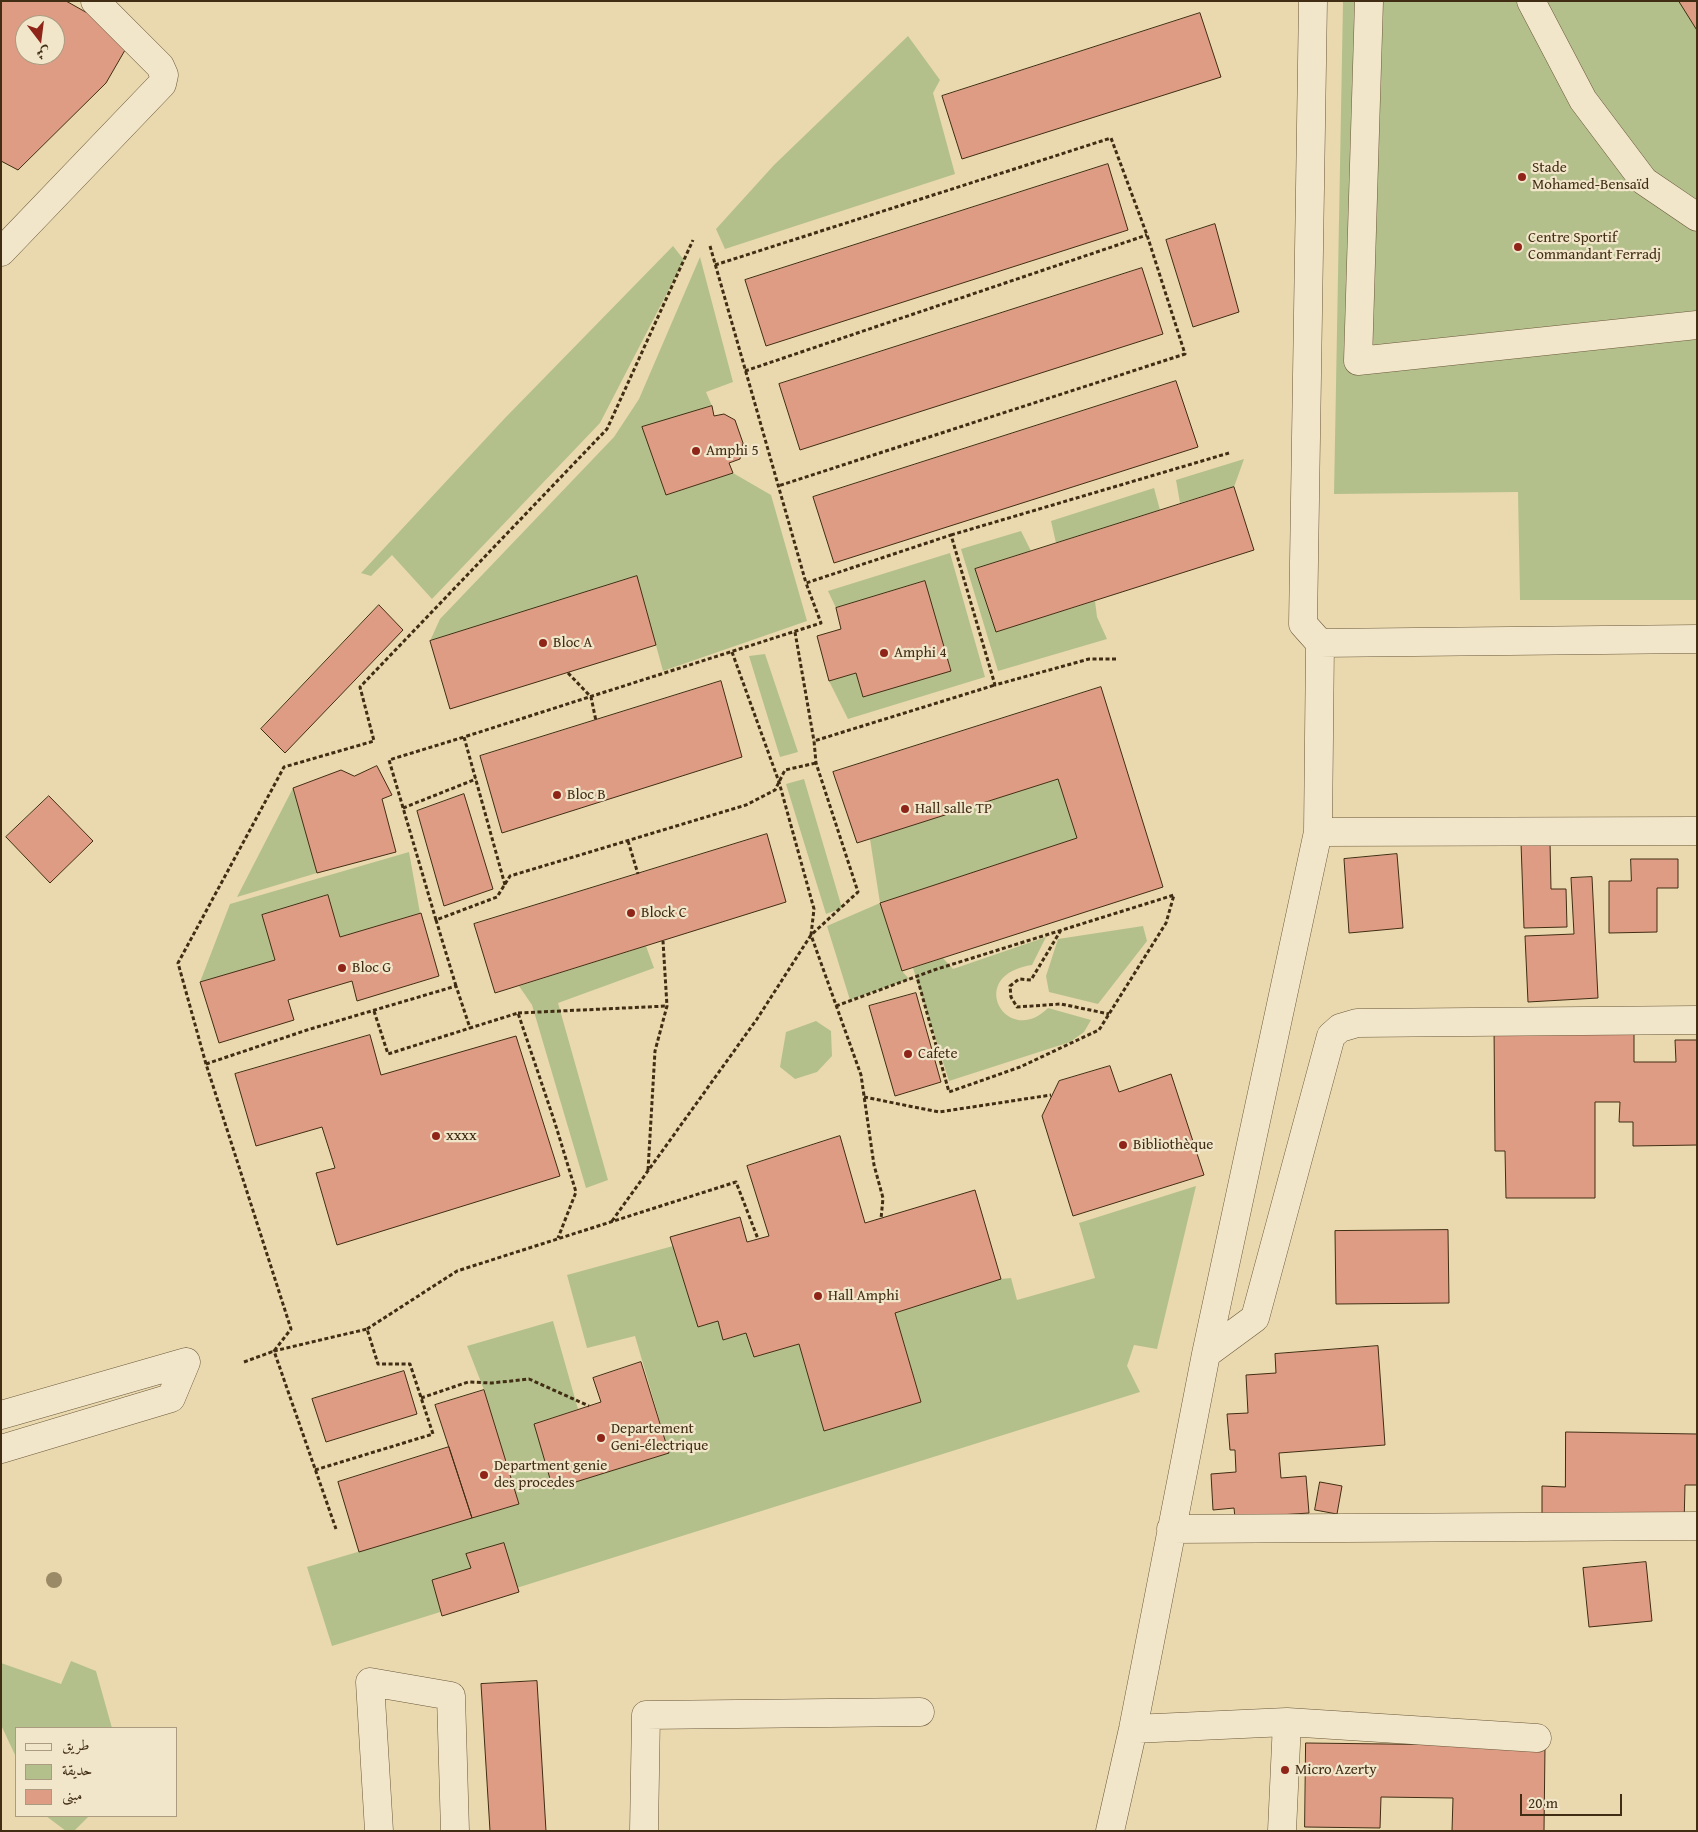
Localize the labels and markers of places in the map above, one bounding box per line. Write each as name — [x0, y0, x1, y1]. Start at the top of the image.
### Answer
place label: Stade Mohamed-Bensaïd — [1532, 159, 1649, 194]
marker: Stade Mohamed-Bensaïd — [1516, 171, 1528, 183]
place label: Centre Sportif Commandant Ferradj — [1528, 229, 1661, 264]
marker: Centre Sportif Commandant Ferradj — [1512, 241, 1524, 253]
place label: Amphi 5 — [706, 442, 759, 460]
marker: Amphi 5 — [690, 445, 702, 457]
place label: Bloc A — [553, 634, 592, 652]
marker: Bloc A — [537, 637, 549, 649]
place label: Amphi 4 — [894, 644, 947, 662]
marker: Amphi 4 — [878, 647, 890, 659]
place label: Bloc B — [567, 786, 606, 804]
marker: Bloc B — [551, 789, 563, 801]
place label: Hall salle TP — [915, 800, 992, 818]
marker: Hall salle TP — [899, 803, 911, 815]
place label: Block C — [641, 904, 687, 922]
marker: Block C — [625, 907, 637, 919]
place label: Bloc G — [352, 959, 391, 977]
marker: Bloc G — [336, 962, 348, 974]
place label: Cafete — [918, 1045, 957, 1063]
marker: Cafete — [902, 1048, 914, 1060]
place label: xxxx — [446, 1127, 477, 1145]
marker: xxxx — [430, 1130, 442, 1142]
place label: Bibliothèque — [1133, 1136, 1213, 1154]
marker: Bibliothèque — [1117, 1139, 1129, 1151]
place label: Hall Amphi — [828, 1287, 899, 1305]
marker: Hall Amphi — [812, 1290, 824, 1302]
place label: Departement Geni-électrique — [611, 1420, 708, 1455]
marker: Departement Geni-électrique — [595, 1432, 607, 1444]
place label: Department genie des procedes — [494, 1457, 607, 1492]
marker: Department genie des procedes — [478, 1469, 490, 1481]
place label: Micro Azerty — [1295, 1761, 1377, 1779]
marker: Micro Azerty — [1279, 1764, 1291, 1776]

